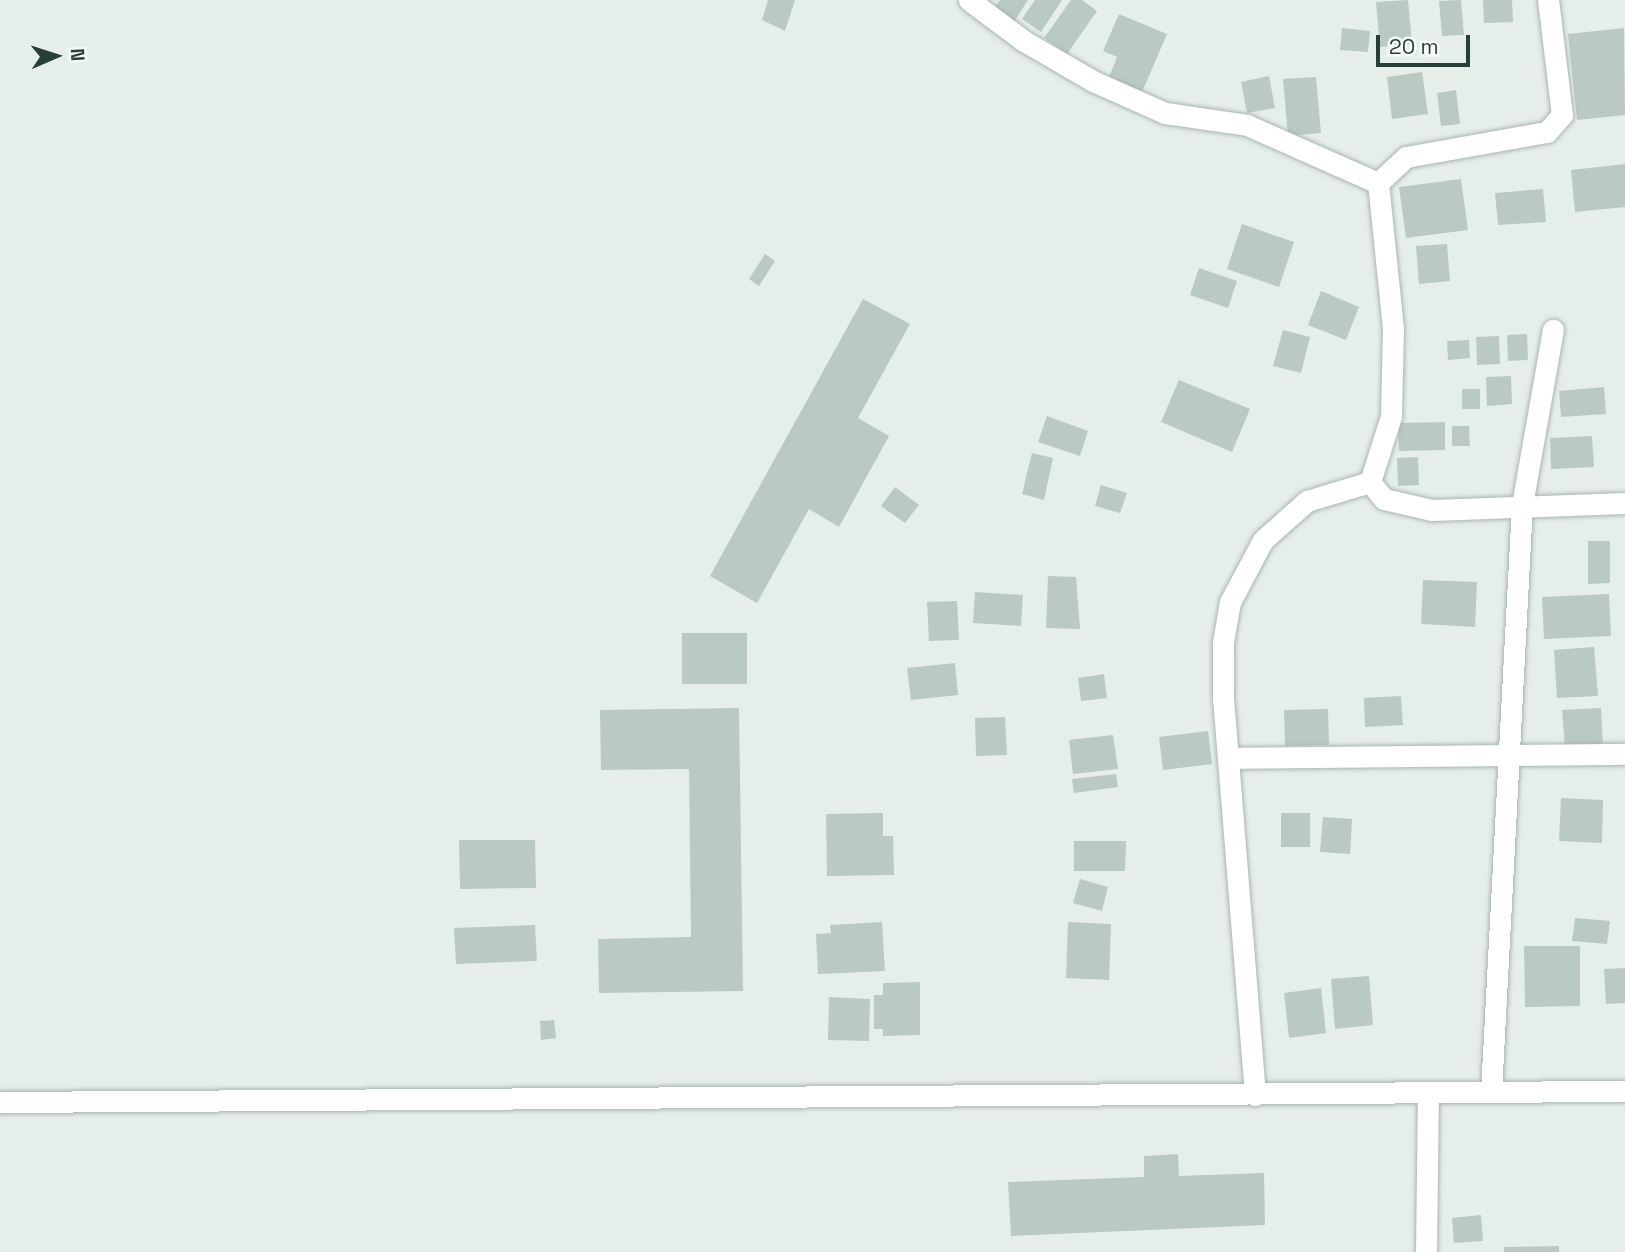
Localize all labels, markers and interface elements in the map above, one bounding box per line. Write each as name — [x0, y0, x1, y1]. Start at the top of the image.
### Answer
north arrow — [21, 21, 91, 91]
scale bar — [1380, 21, 1474, 65]
text: 20 m — [1389, 33, 1439, 60]
text: N — [65, 48, 90, 62]

